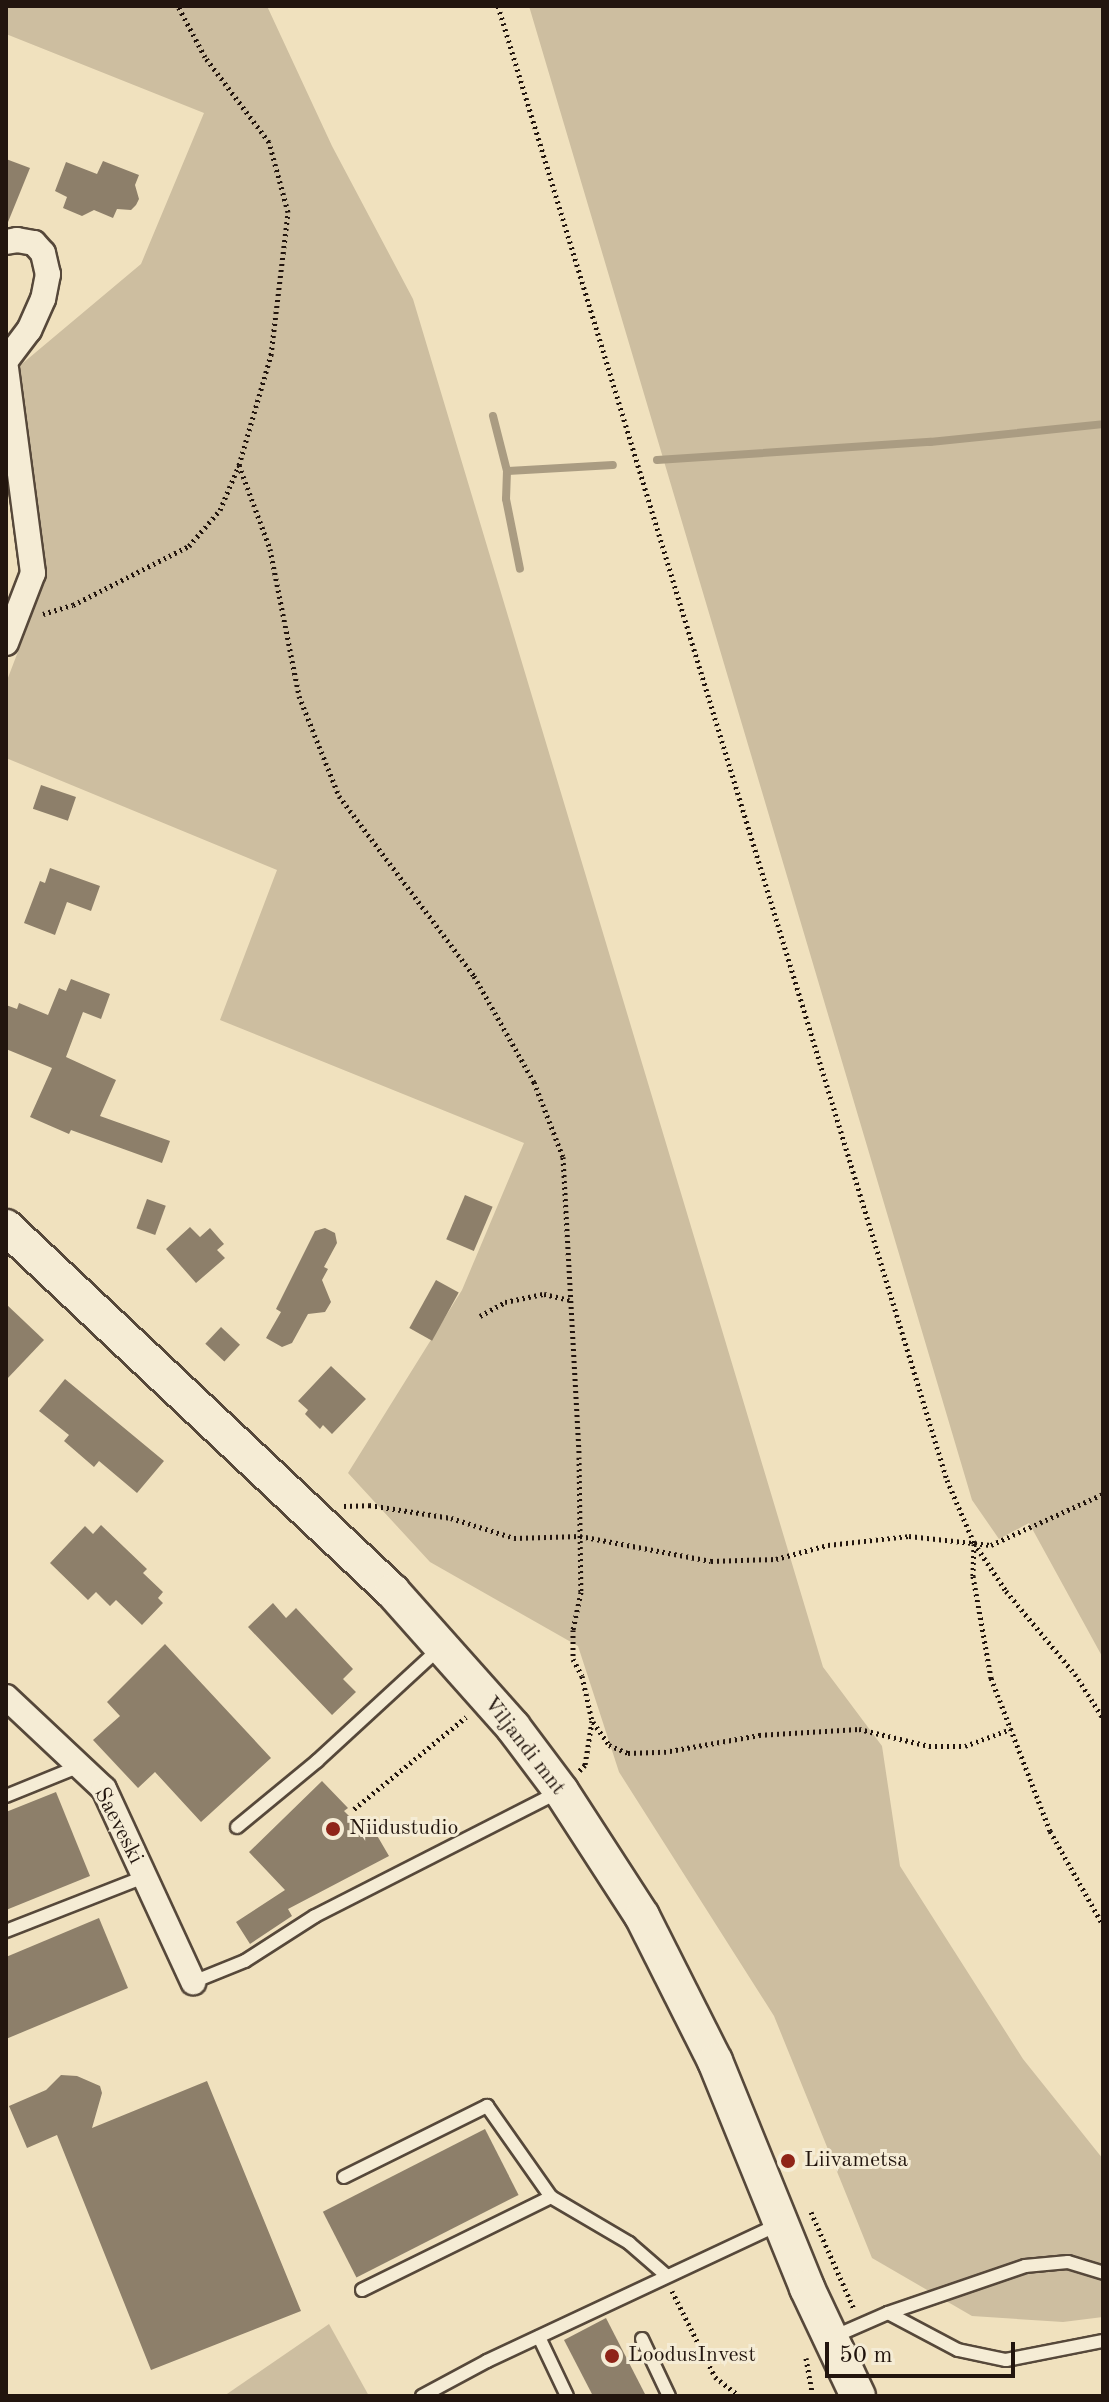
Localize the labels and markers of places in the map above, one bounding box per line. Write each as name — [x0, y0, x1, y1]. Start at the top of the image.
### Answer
place label: Niidustudio — [349, 1816, 458, 1842]
marker: Niidustudio — [324, 1820, 342, 1838]
place label: Liivametsa — [804, 2148, 908, 2174]
marker: Liivametsa — [779, 2152, 797, 2170]
place label: LoodusInvest — [628, 2343, 756, 2369]
marker: LoodusInvest — [603, 2347, 621, 2365]

